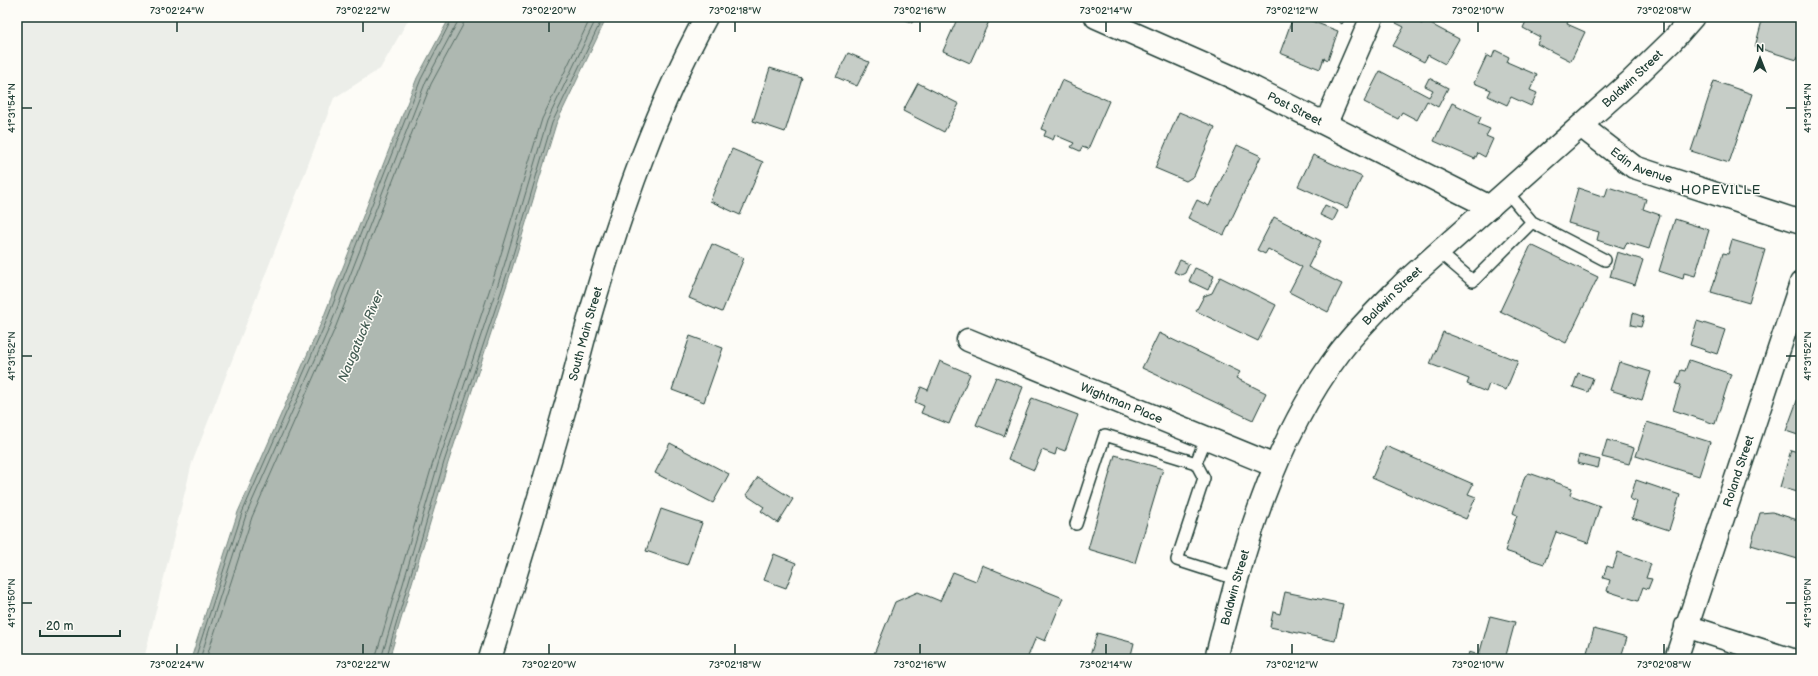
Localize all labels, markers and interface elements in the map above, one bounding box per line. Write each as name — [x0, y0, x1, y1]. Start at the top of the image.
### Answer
text: 73°02'24"W — [150, 5, 204, 17]
text: 73°02'22"W — [336, 5, 390, 17]
text: 73°02'20"W — [522, 5, 576, 17]
text: 73°02'18"W — [709, 5, 761, 17]
text: 73°02'16"W — [894, 5, 946, 17]
text: 73°02'14"W — [1080, 5, 1132, 17]
text: 73°02'12"W — [1266, 5, 1318, 17]
text: 73°02'10"W — [1452, 5, 1504, 17]
text: 73°02'08"W — [1637, 5, 1691, 17]
north arrow — [1740, 38, 1780, 78]
text: N — [1756, 42, 1764, 55]
street label: Baldwin Street — [1599, 47, 1666, 111]
text: 41°31'54"N — [6, 83, 18, 133]
text: 41°31'54"N — [1802, 83, 1814, 133]
street label: Post Street — [1265, 89, 1325, 129]
street label: Edin Avenue — [1607, 144, 1674, 187]
district label: HOPEVILLE — [1681, 182, 1761, 198]
street label: Baldwin Street — [1359, 263, 1425, 329]
street label: South Main Street — [566, 285, 606, 383]
water label: Naugatuck River — [335, 287, 388, 384]
text: 41°31'52"N — [6, 331, 18, 381]
text: 41°31'52"N — [1802, 331, 1814, 381]
street label: Wightman Place — [1078, 380, 1165, 427]
street label: Roland Street — [1720, 433, 1758, 509]
street label: Baldwin Street — [1218, 548, 1253, 627]
text: 41°31'50"N — [6, 578, 18, 628]
text: 41°31'50"N — [1802, 578, 1814, 628]
scale bar — [40, 612, 120, 638]
text: 20 m — [46, 619, 73, 634]
text: 73°02'24"W — [150, 659, 204, 671]
text: 73°02'22"W — [336, 659, 390, 671]
text: 73°02'20"W — [522, 659, 576, 671]
text: 73°02'18"W — [709, 659, 761, 671]
text: 73°02'16"W — [894, 659, 946, 671]
text: 73°02'14"W — [1080, 659, 1132, 671]
text: 73°02'12"W — [1266, 659, 1318, 671]
text: 73°02'10"W — [1452, 659, 1504, 671]
text: 73°02'08"W — [1637, 659, 1691, 671]

